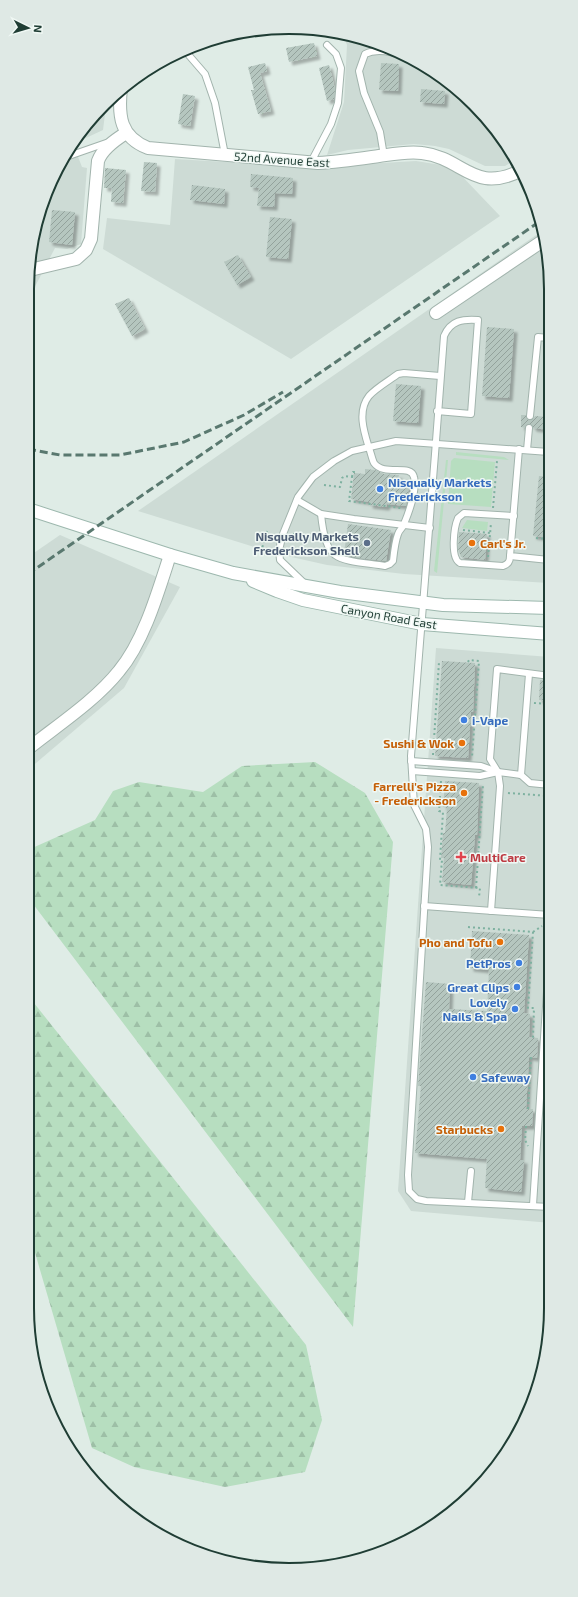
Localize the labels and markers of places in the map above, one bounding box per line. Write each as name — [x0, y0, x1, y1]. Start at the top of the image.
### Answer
place label: Nisqually Markets Frederickson — [388, 475, 492, 503]
marker: Nisqually Markets Frederickson — [375, 484, 385, 494]
place label: Nisqually Markets Frederickson Shell — [253, 529, 359, 557]
place label: Carl's Jr. — [480, 536, 526, 550]
marker: Nisqually Markets Frederickson Shell — [362, 538, 372, 548]
marker: Carl's Jr. — [467, 538, 477, 548]
place label: i-Vape — [472, 713, 508, 727]
marker: i-Vape — [459, 715, 469, 725]
place label: Sushi & Wok — [383, 736, 454, 750]
marker: Sushi & Wok — [457, 738, 467, 748]
place label: Farrelli's Pizza - Frederickson — [373, 779, 456, 807]
marker: Farrelli's Pizza - Frederickson — [459, 788, 469, 798]
place label: MultiCare — [470, 850, 526, 864]
marker: MultiCare — [455, 851, 467, 863]
place label: Pho and Tofu — [419, 935, 492, 949]
marker: Pho and Tofu — [495, 937, 505, 947]
place label: PetPros — [466, 956, 511, 970]
marker: PetPros — [514, 958, 524, 968]
place label: Great Clips — [447, 980, 509, 994]
marker: Great Clips — [512, 982, 522, 992]
place label: Lovely Nails & Spa — [442, 995, 507, 1023]
marker: Lovely Nails & Spa — [510, 1004, 520, 1014]
place label: Safeway — [481, 1070, 530, 1085]
marker: Safeway — [468, 1072, 478, 1082]
place label: Starbucks — [436, 1122, 493, 1136]
marker: Starbucks — [496, 1124, 506, 1134]

